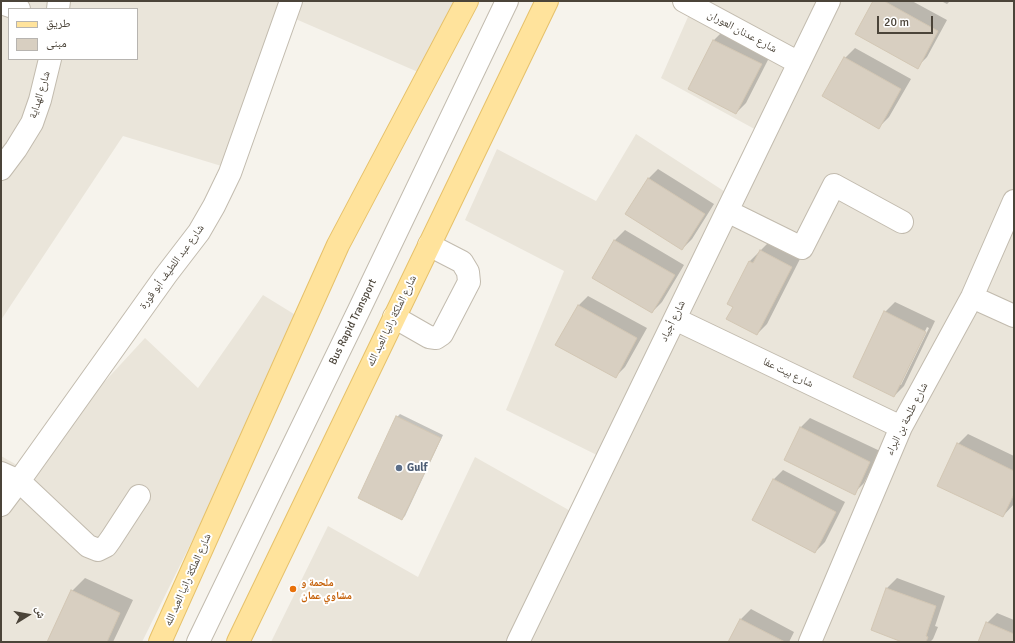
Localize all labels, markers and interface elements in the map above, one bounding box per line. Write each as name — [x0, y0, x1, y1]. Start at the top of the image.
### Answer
legend — [8, 8, 138, 60]
street label: شارع عدنان العوران — [705, 8, 779, 56]
scale bar — [879, 8, 935, 34]
text: 20 m — [884, 15, 909, 30]
text: طريق — [46, 16, 71, 31]
text: مبنى — [46, 36, 67, 51]
street label: شارع الهداية — [27, 70, 53, 120]
street label: شارع عبد اللطيف أبو قورة — [137, 222, 207, 312]
street label: شارع الملكة رانيا العبد الله — [364, 273, 420, 369]
street label: Bus Rapid Transport — [326, 277, 380, 367]
street label: شارع أجياد — [657, 298, 689, 344]
street label: شارع بيت عفا — [761, 355, 815, 391]
street label: شارع طلحة بن البراء — [883, 380, 931, 458]
place label: Gulf — [407, 461, 428, 475]
marker: Gulf — [394, 463, 404, 473]
street label: شارع الملكة رانيا العبد الله — [162, 532, 214, 628]
place label: ملحمة و مشاوي عمان — [301, 576, 352, 602]
marker: ملحمة و مشاوي عمان — [288, 584, 298, 594]
north arrow — [8, 595, 48, 635]
text: ش — [33, 606, 48, 620]

